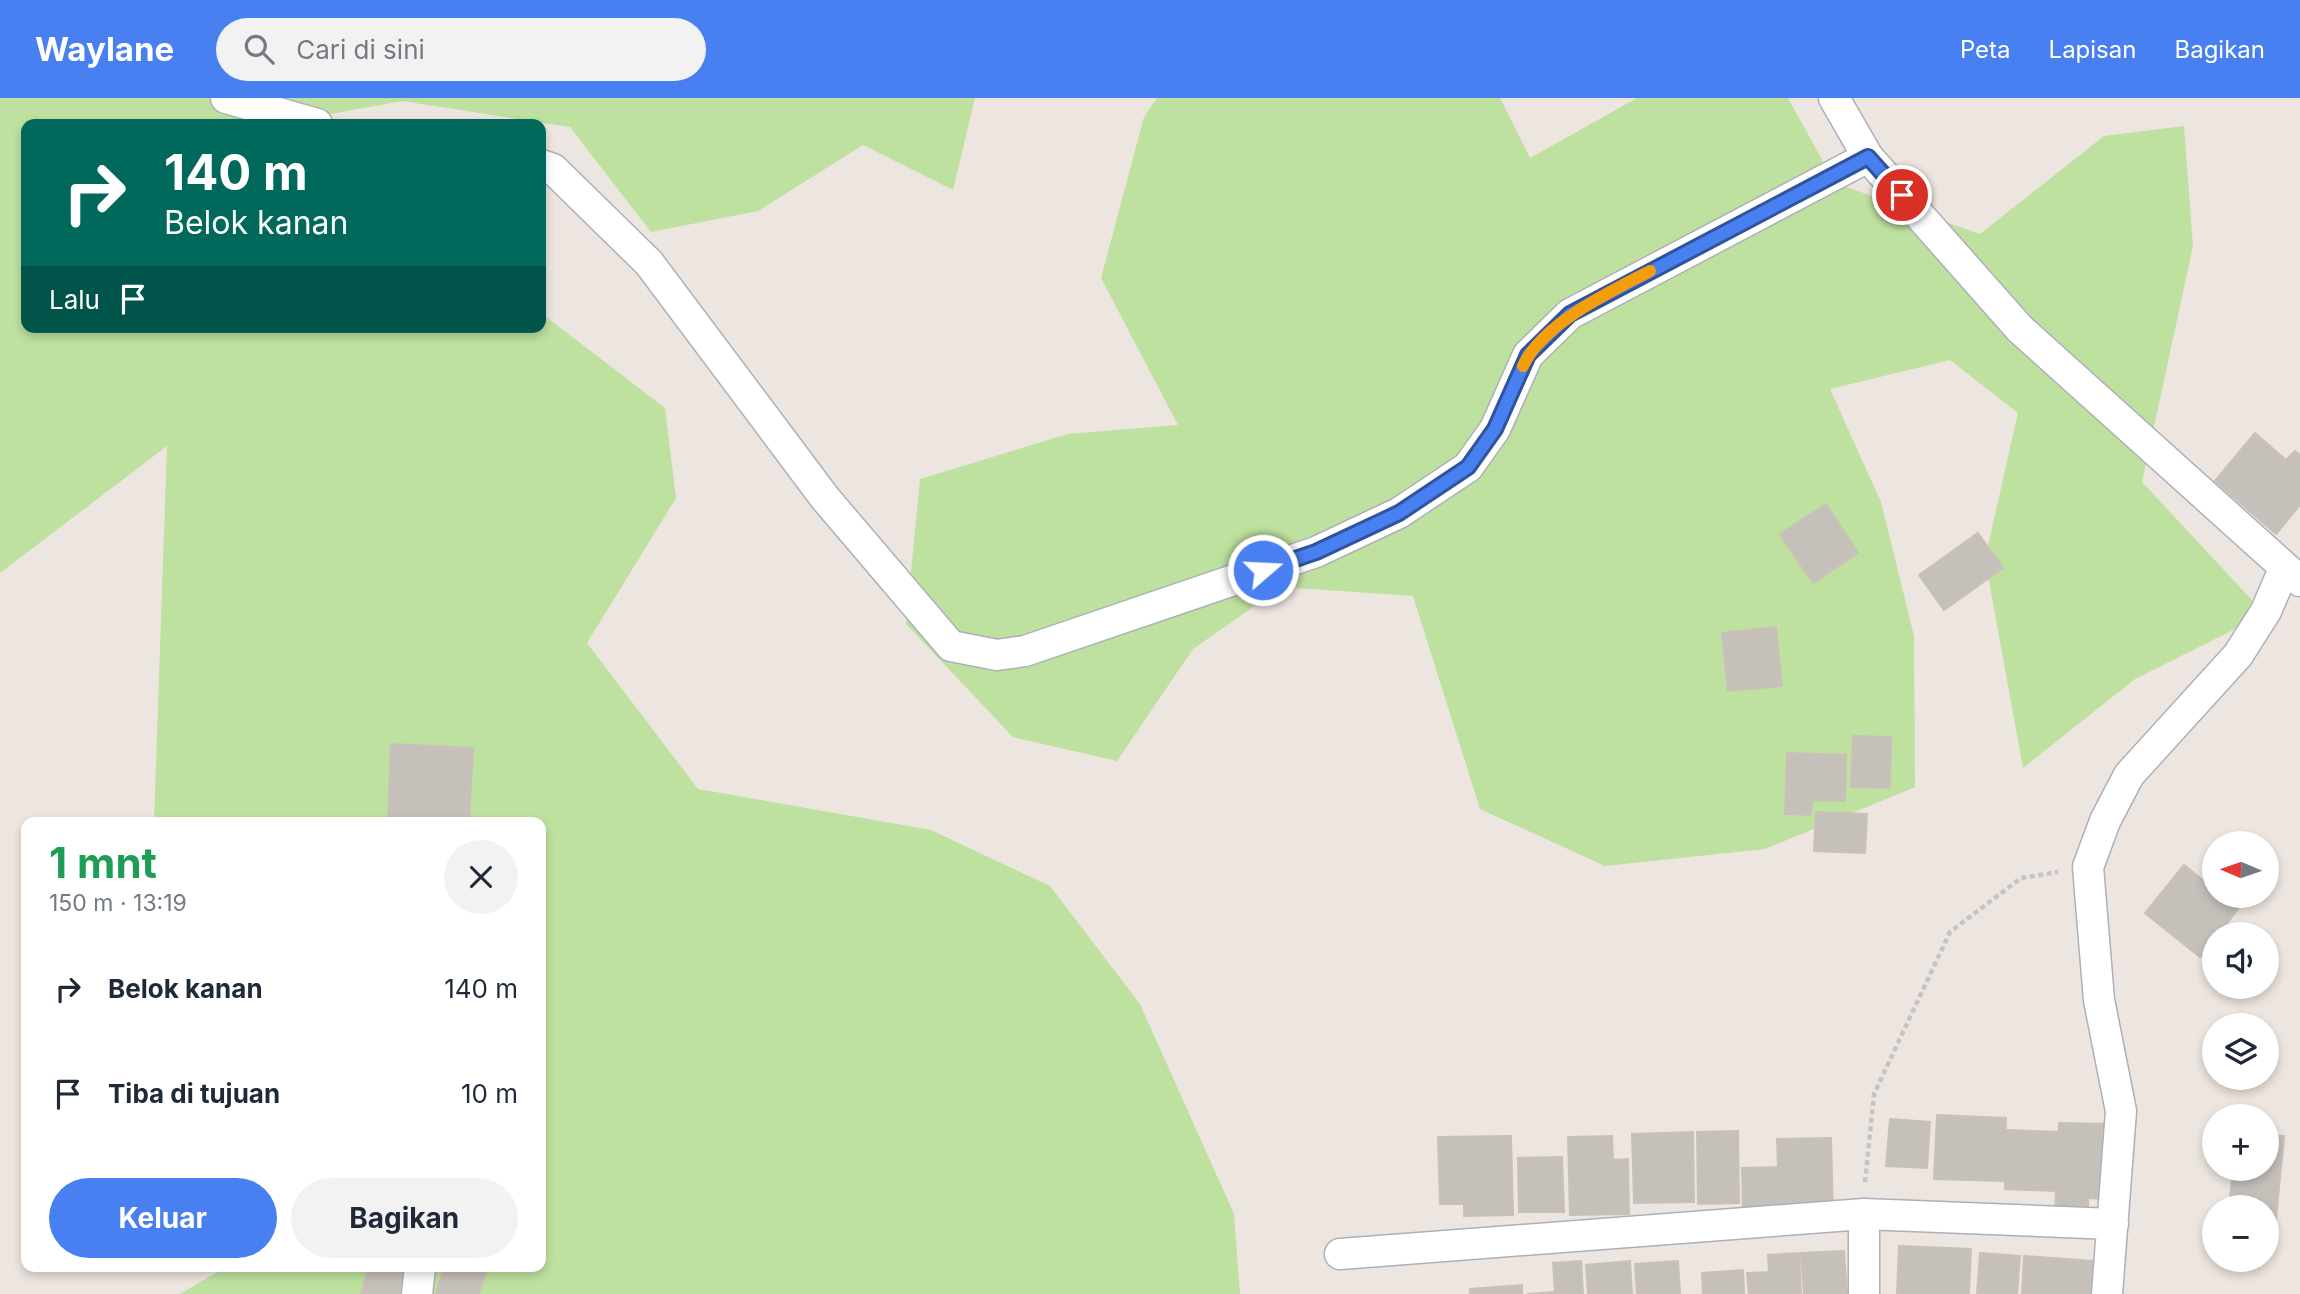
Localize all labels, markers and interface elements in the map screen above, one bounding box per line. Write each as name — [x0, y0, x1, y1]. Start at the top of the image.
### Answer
search box — [216, 18, 706, 81]
text: Waylane — [35, 29, 174, 69]
icon: search — [240, 30, 278, 68]
text: Cari di sini — [296, 34, 425, 65]
text: Peta — [1960, 35, 2011, 64]
text: Lapisan — [2049, 35, 2136, 64]
text: Bagikan — [2174, 35, 2265, 64]
text: 140 m — [164, 143, 308, 202]
icon: right — [49, 147, 140, 238]
pin — [1872, 165, 1932, 225]
icon: arrive — [1883, 176, 1921, 214]
text: Belok kanan — [164, 203, 348, 242]
icon: arrive — [114, 280, 152, 318]
text: Lalu — [49, 284, 100, 315]
position arrow — [1226, 533, 1300, 607]
north arrow — [2202, 831, 2278, 908]
map controls — [2202, 831, 2279, 1272]
text: 1 mnt — [49, 837, 157, 888]
button: close — [444, 840, 518, 914]
text: 150 m · 13:19 — [49, 889, 187, 917]
button: sound — [2202, 922, 2279, 999]
icon: right — [49, 970, 87, 1008]
text: Belok kanan — [108, 973, 263, 1004]
text: 140 m — [444, 973, 518, 1004]
button: layers — [2202, 1013, 2279, 1090]
icon: arrive — [49, 1075, 87, 1113]
text: Tiba di tujuan — [108, 1078, 280, 1109]
text: 10 m — [461, 1078, 518, 1109]
button: + — [2202, 1104, 2279, 1181]
button: Keluar — [49, 1178, 277, 1258]
button: Bagikan — [291, 1178, 518, 1258]
button: − — [2202, 1195, 2279, 1272]

